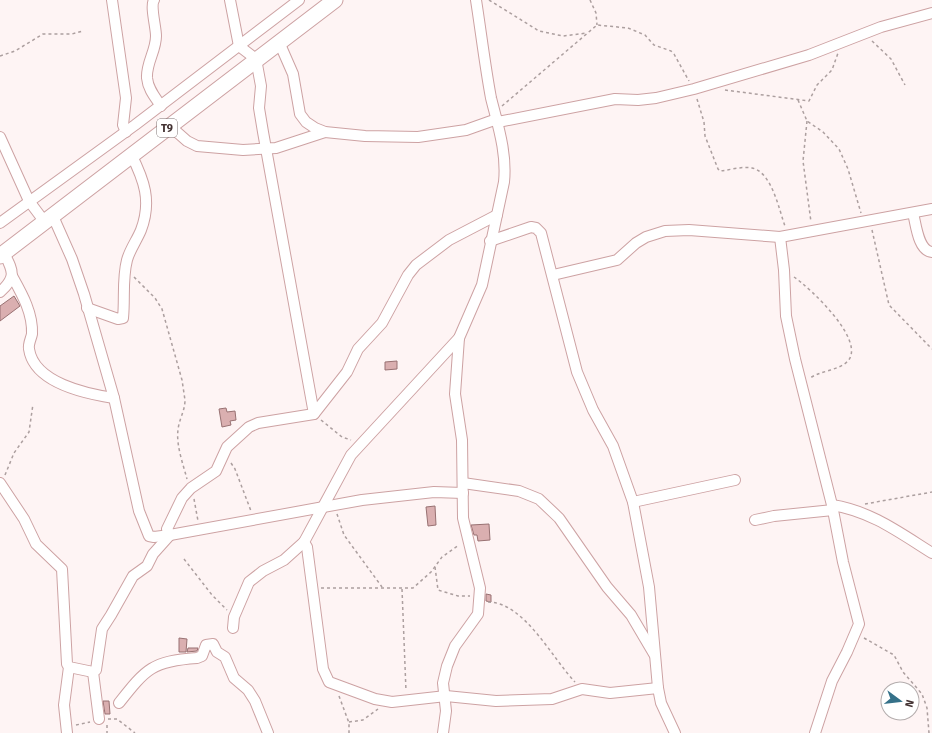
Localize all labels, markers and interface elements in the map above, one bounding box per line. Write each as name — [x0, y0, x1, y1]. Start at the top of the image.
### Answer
road number: T9 — [157, 119, 177, 137]
north arrow — [880, 681, 920, 721]
text: N — [902, 698, 916, 709]

